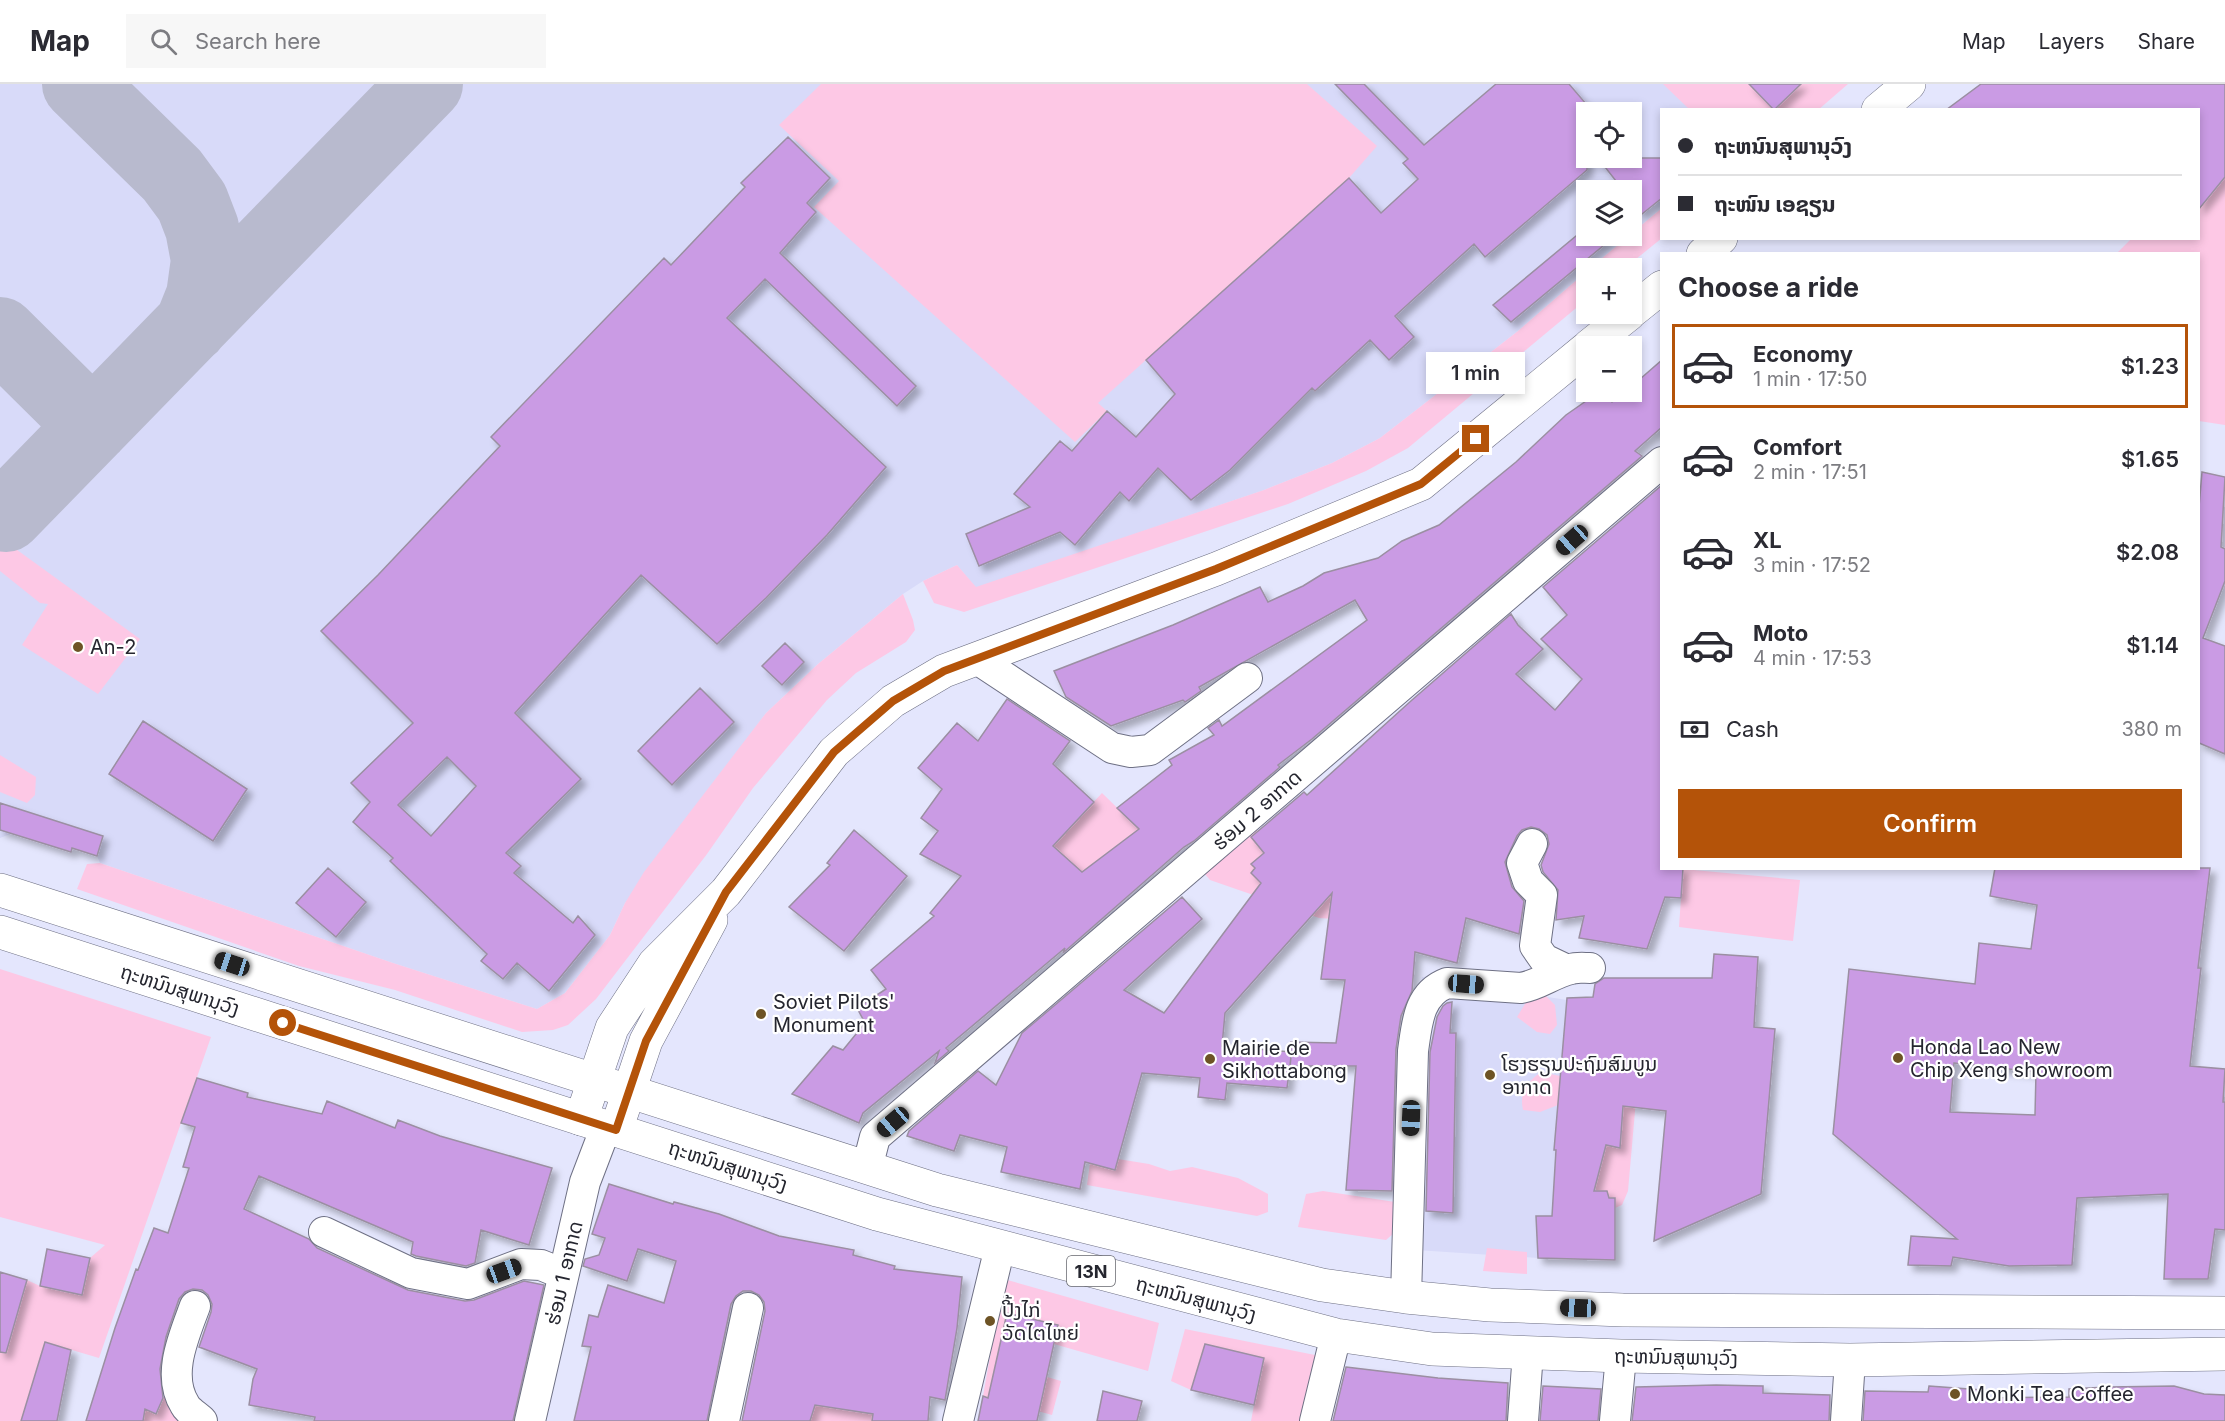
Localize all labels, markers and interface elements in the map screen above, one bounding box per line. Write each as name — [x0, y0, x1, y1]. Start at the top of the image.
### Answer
search box — [126, 14, 546, 68]
text: Map — [30, 24, 90, 58]
icon: search — [147, 25, 180, 58]
text: Search here — [195, 28, 321, 54]
text: Map — [1962, 29, 2006, 54]
text: Layers — [2039, 29, 2105, 54]
text: Share — [2138, 29, 2195, 54]
map controls — [1576, 102, 1642, 402]
button: locate — [1576, 102, 1642, 168]
text: ຖະຫນົນສຸພານຸວົງ — [1714, 133, 1852, 159]
button: layers — [1576, 180, 1642, 246]
text: ຖະໜົນ ເອຊຽນ — [1714, 191, 1836, 217]
button: + — [1576, 258, 1642, 324]
text: Choose a ride — [1678, 271, 1859, 304]
button: − — [1576, 336, 1642, 402]
icon: car — [1681, 339, 1735, 393]
text: Economy — [1753, 341, 1853, 367]
callout: 1 min — [1426, 352, 1526, 394]
text: $1.23 — [2121, 353, 2179, 379]
text: 1 min — [1451, 361, 1500, 385]
text: 1 min · 17:50 — [1753, 367, 1867, 391]
route end — [1462, 425, 1489, 452]
icon: car — [1681, 432, 1735, 486]
text: Comfort — [1753, 434, 1842, 460]
text: $1.65 — [2121, 446, 2179, 472]
text: 2 min · 17:51 — [1753, 460, 1867, 484]
car — [1553, 521, 1591, 559]
icon: car — [1681, 525, 1735, 579]
text: XL — [1753, 527, 1782, 553]
text: $2.08 — [2116, 539, 2179, 565]
text: 3 min · 17:52 — [1753, 553, 1871, 577]
icon: car — [1681, 618, 1735, 672]
text: Moto — [1753, 620, 1808, 646]
text: $1.14 — [2126, 632, 2179, 658]
place label: An-2 — [90, 635, 136, 659]
marker: An-2 — [71, 640, 85, 654]
text: 4 min · 17:53 — [1753, 646, 1872, 670]
icon: cash — [1678, 713, 1711, 746]
text: Cash — [1726, 716, 1779, 742]
text: 380 m — [2122, 717, 2182, 741]
street label: ຮ່ອມ 2 ອາກາດ — [1208, 765, 1306, 855]
button: Confirm — [1678, 789, 2182, 858]
car — [212, 950, 252, 978]
street label: ຖະຫນົນສຸພານຸວົງ — [117, 959, 243, 1022]
car — [1447, 974, 1485, 994]
place label: Soviet Pilots' Monument — [773, 990, 895, 1037]
marker: Soviet Pilots' Monument — [754, 1007, 768, 1021]
route start — [269, 1009, 296, 1036]
place label: Honda Lao New Chip Xeng showroom — [1910, 1035, 2113, 1082]
place label: Mairie de Sikhottabong — [1222, 1036, 1347, 1083]
marker: Honda Lao New Chip Xeng showroom — [1891, 1051, 1905, 1065]
marker: Mairie de Sikhottabong — [1203, 1052, 1217, 1066]
place label: ໂຮງຮຽນປະຖົມສົມບູນ ອາກາດ — [1501, 1052, 1657, 1099]
marker: ໂຮງຮຽນປະຖົມສົມບູນ ອາກາດ — [1483, 1068, 1497, 1082]
car — [1401, 1100, 1421, 1136]
car — [873, 1104, 913, 1140]
street label: ຖະຫນົນສຸພານຸວົງ — [665, 1135, 791, 1198]
street label: ຮ່ອມ 1 ອາກາດ — [540, 1219, 588, 1327]
car — [484, 1256, 524, 1286]
road number: 13N — [1067, 1256, 1115, 1286]
street label: ຖະຫນົນສຸພານຸວົງ — [1133, 1271, 1259, 1328]
place label: ປີ້ງໄກ່ ວັດໄຕໄຫຍ່ — [1002, 1294, 1079, 1345]
car — [1560, 1298, 1596, 1318]
marker: ປີ້ງໄກ່ ວັດໄຕໄຫຍ່ — [983, 1314, 997, 1328]
street label: ຖະຫນົນສຸພານຸວົງ — [1614, 1344, 1738, 1371]
place label: Monki Tea Coffee — [1967, 1382, 2134, 1406]
marker: Monki Tea Coffee — [1948, 1387, 1962, 1401]

